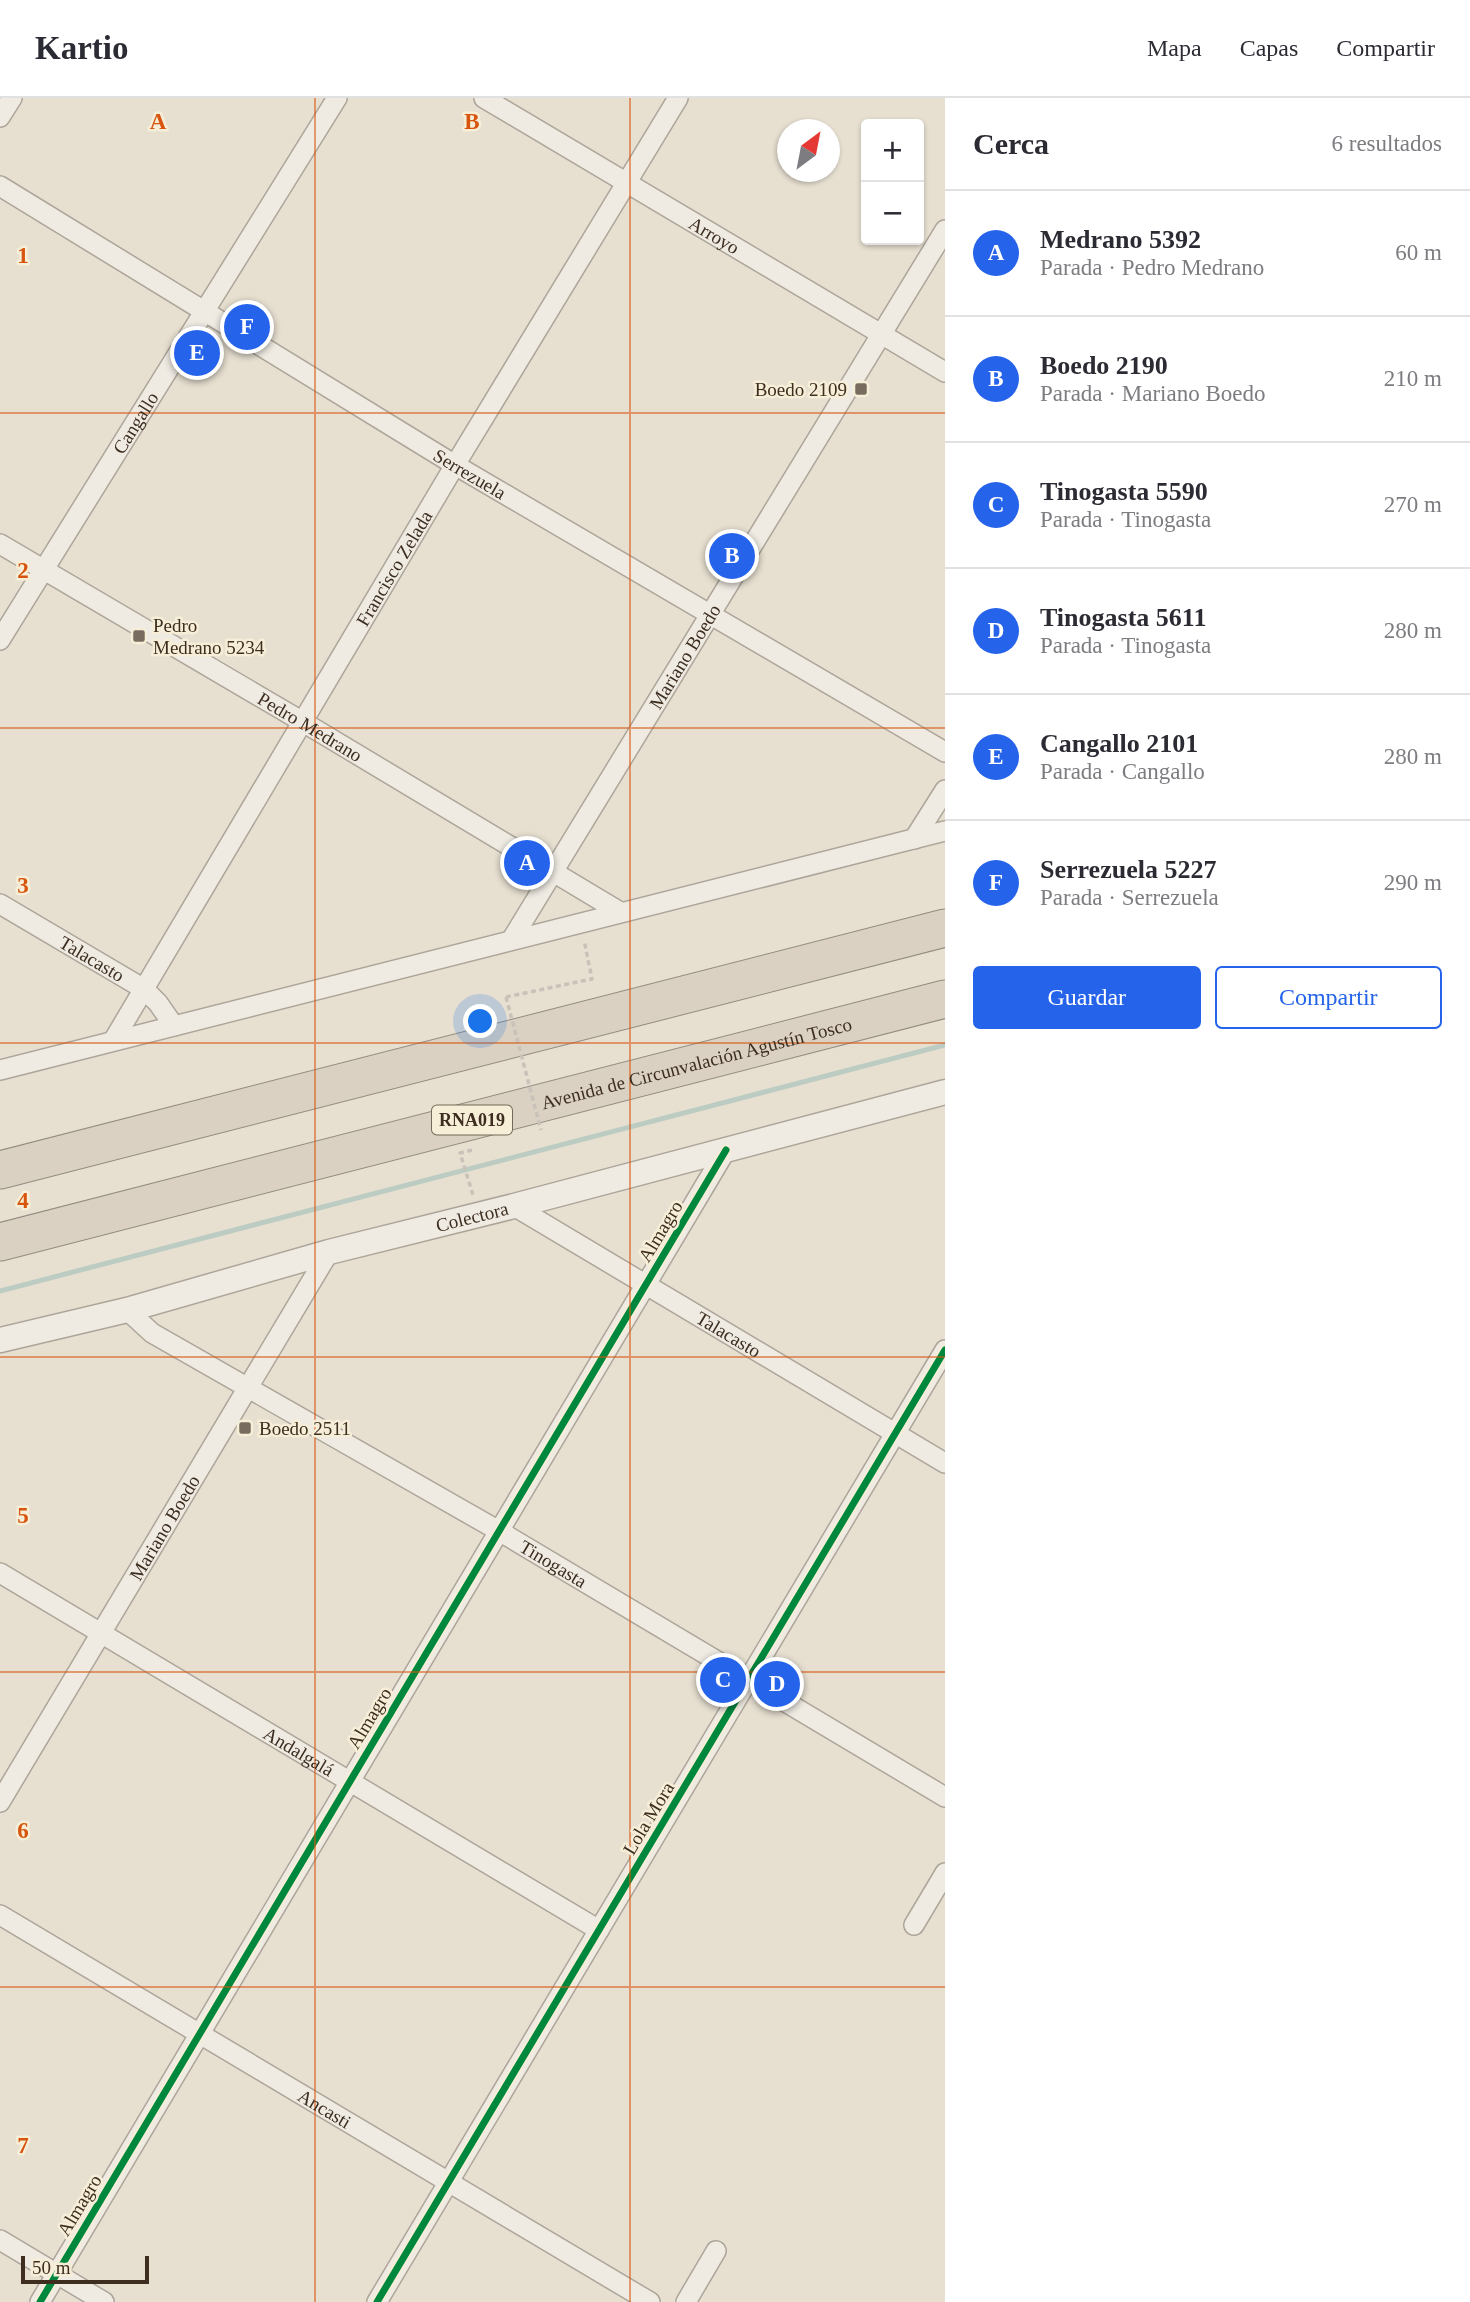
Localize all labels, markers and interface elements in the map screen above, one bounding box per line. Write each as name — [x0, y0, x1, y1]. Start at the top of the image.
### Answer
text: Kartio — [35, 30, 128, 66]
text: Mapa — [1147, 35, 1202, 61]
text: Capas — [1240, 35, 1298, 61]
text: Compartir — [1336, 35, 1435, 61]
text: A — [150, 109, 167, 134]
text: B — [464, 109, 480, 134]
north arrow — [777, 119, 840, 182]
map controls — [861, 119, 924, 245]
button: + — [861, 119, 924, 182]
text: Cerca — [973, 127, 1049, 160]
text: 6 resultados — [1331, 131, 1442, 156]
button: − — [861, 182, 924, 245]
street label: Arroyo — [685, 212, 743, 258]
text: Medrano 5392 — [1040, 225, 1201, 254]
text: A — [988, 240, 1004, 265]
text: 60 m — [1395, 240, 1442, 265]
text: 1 — [17, 243, 29, 268]
text: Parada · Pedro Medrano — [1040, 255, 1264, 280]
pin: F — [224, 301, 270, 353]
pin: E — [174, 327, 220, 379]
text: Boedo 2190 — [1040, 351, 1168, 380]
text: B — [988, 366, 1004, 391]
text: 210 m — [1384, 366, 1442, 391]
place label: Boedo 2109 — [755, 379, 847, 400]
marker: Boedo 2109 — [853, 381, 869, 397]
text: Parada · Mariano Boedo — [1040, 381, 1265, 406]
street label: Cangallo — [109, 388, 163, 458]
street label: Serrezuela — [430, 445, 510, 504]
text: Tinogasta 5590 — [1040, 477, 1208, 506]
text: C — [988, 492, 1004, 517]
text: 270 m — [1384, 492, 1442, 517]
street label: Francisco Zelada — [352, 506, 437, 630]
text: Parada · Tinogasta — [1040, 507, 1211, 532]
pin: B — [709, 530, 755, 582]
text: 2 — [17, 558, 29, 583]
street label: Mariano Boedo — [645, 601, 725, 713]
text: Tinogasta 5611 — [1040, 603, 1206, 632]
place label: Pedro Medrano 5234 — [153, 615, 265, 658]
text: D — [988, 618, 1004, 643]
text: 280 m — [1384, 618, 1442, 643]
marker: Pedro Medrano 5234 — [131, 628, 147, 644]
text: Parada · Tinogasta — [1040, 633, 1211, 658]
street label: Pedro Medrano — [254, 688, 366, 766]
text: Cangallo 2101 — [1040, 729, 1198, 758]
text: E — [988, 744, 1004, 769]
text: 280 m — [1384, 744, 1442, 769]
text: Parada · Cangallo — [1040, 759, 1205, 784]
pin: A — [504, 837, 550, 889]
text: Serrezuela 5227 — [1040, 855, 1216, 884]
text: F — [989, 870, 1003, 895]
text: 290 m — [1384, 870, 1442, 895]
text: 3 — [17, 873, 29, 898]
text: Parada · Serrezuela — [1040, 885, 1219, 910]
street label: Talacasto — [56, 932, 128, 986]
button: Guardar — [973, 966, 1201, 1029]
button: Compartir — [1215, 966, 1442, 1029]
your location — [463, 1004, 497, 1038]
street label: Avenida de Circunvalación Agustín Tosco — [539, 1013, 854, 1113]
road number: RNA019 — [432, 1105, 512, 1134]
text: 4 — [17, 1188, 29, 1213]
street label: Almagro — [634, 1197, 687, 1266]
street label: Colectora — [434, 1198, 511, 1236]
street label: Talacasto — [692, 1307, 765, 1362]
place label: Boedo 2511 — [259, 1418, 351, 1439]
marker: Boedo 2511 — [237, 1420, 253, 1436]
street label: Mariano Boedo — [125, 1471, 204, 1584]
text: 5 — [17, 1503, 29, 1528]
street label: Tinogasta — [516, 1536, 591, 1592]
pin: C — [700, 1654, 746, 1706]
pin: D — [754, 1658, 800, 1710]
street label: Almagro — [343, 1684, 396, 1753]
street label: Andalgalá — [260, 1723, 338, 1781]
street label: Lola Mora — [619, 1778, 679, 1858]
text: 6 — [17, 1818, 29, 1843]
street label: Ancasti — [294, 2085, 355, 2133]
text: 7 — [17, 2133, 29, 2158]
street label: Almagro — [53, 2171, 106, 2240]
scale bar — [21, 2253, 149, 2285]
text: 50 m — [32, 2257, 71, 2278]

